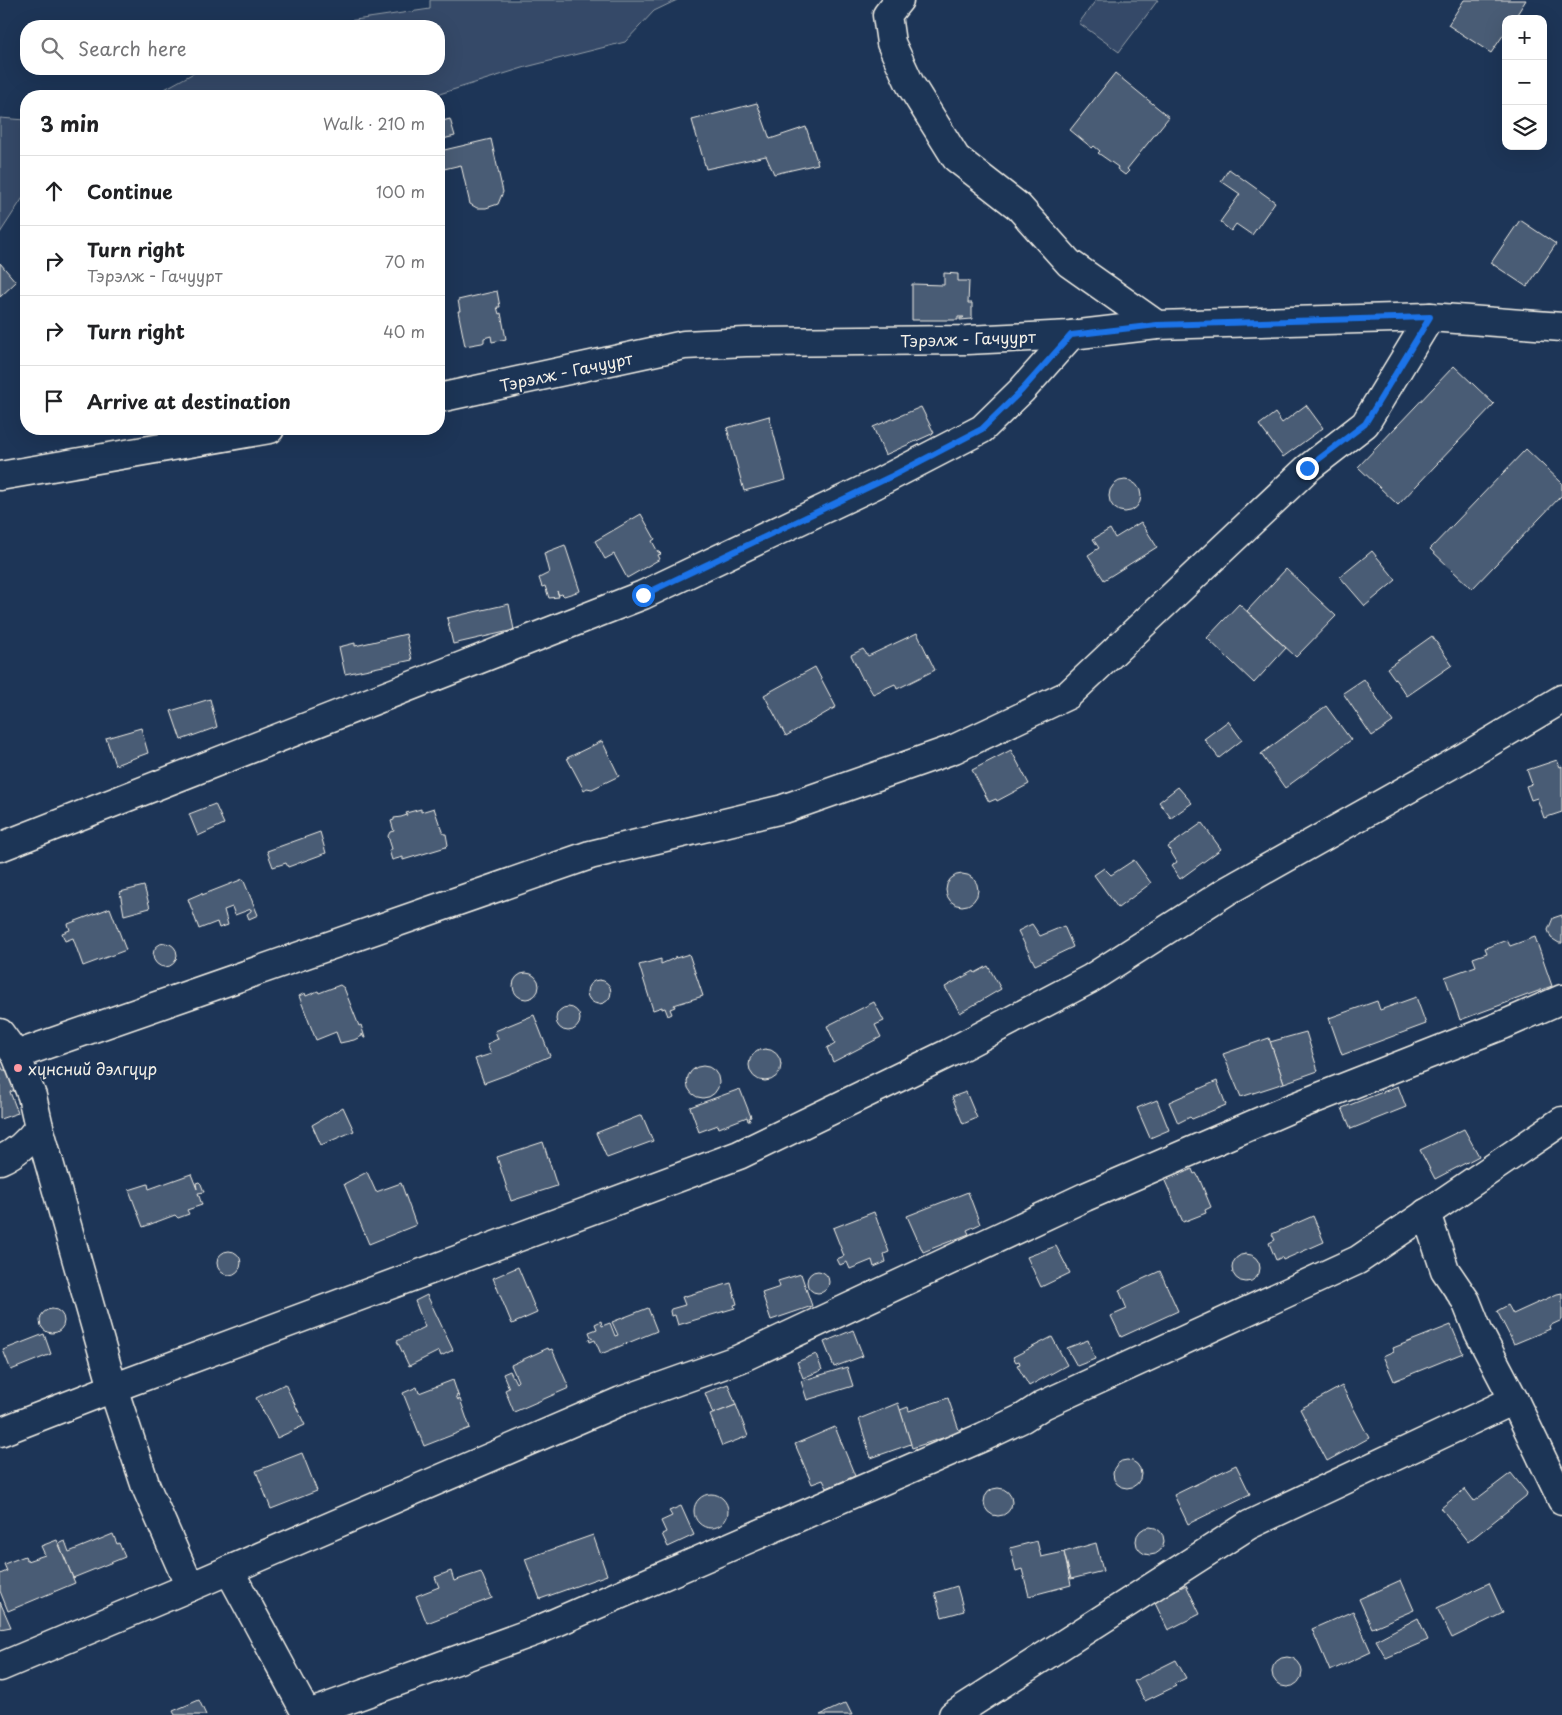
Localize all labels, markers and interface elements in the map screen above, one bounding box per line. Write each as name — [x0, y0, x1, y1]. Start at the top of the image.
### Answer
map controls — [1502, 15, 1547, 150]
button: + — [1502, 15, 1547, 60]
search box — [20, 20, 445, 75]
icon: search — [38, 34, 66, 62]
text: Search here — [78, 34, 187, 62]
button: − — [1502, 60, 1547, 105]
button: layers — [1502, 105, 1547, 150]
text: 3 min — [40, 107, 99, 139]
text: Walk · 210 m — [323, 111, 425, 135]
icon: ahead — [40, 177, 68, 205]
text: Continue — [87, 177, 173, 205]
text: 100 m — [376, 179, 425, 203]
text: Turn right — [87, 235, 185, 263]
icon: right — [40, 247, 68, 275]
text: 70 m — [385, 249, 425, 273]
text: Тэрэлж - Гачуурт — [87, 263, 222, 287]
icon: right — [40, 317, 68, 345]
text: Turn right — [87, 317, 185, 345]
text: 40 m — [383, 319, 425, 343]
street label: Тэрэлж - Гачуурт — [900, 324, 1036, 352]
street label: Тэрэлж - Гачуурт — [497, 345, 635, 397]
icon: arrive — [40, 387, 68, 415]
text: Arrive at destination — [87, 387, 291, 415]
route end — [1296, 457, 1319, 480]
route start — [632, 584, 655, 607]
place label: хүнсний дэлгүүр — [28, 1056, 157, 1080]
marker: хүнсний дэлгүүр — [12, 1062, 24, 1074]

